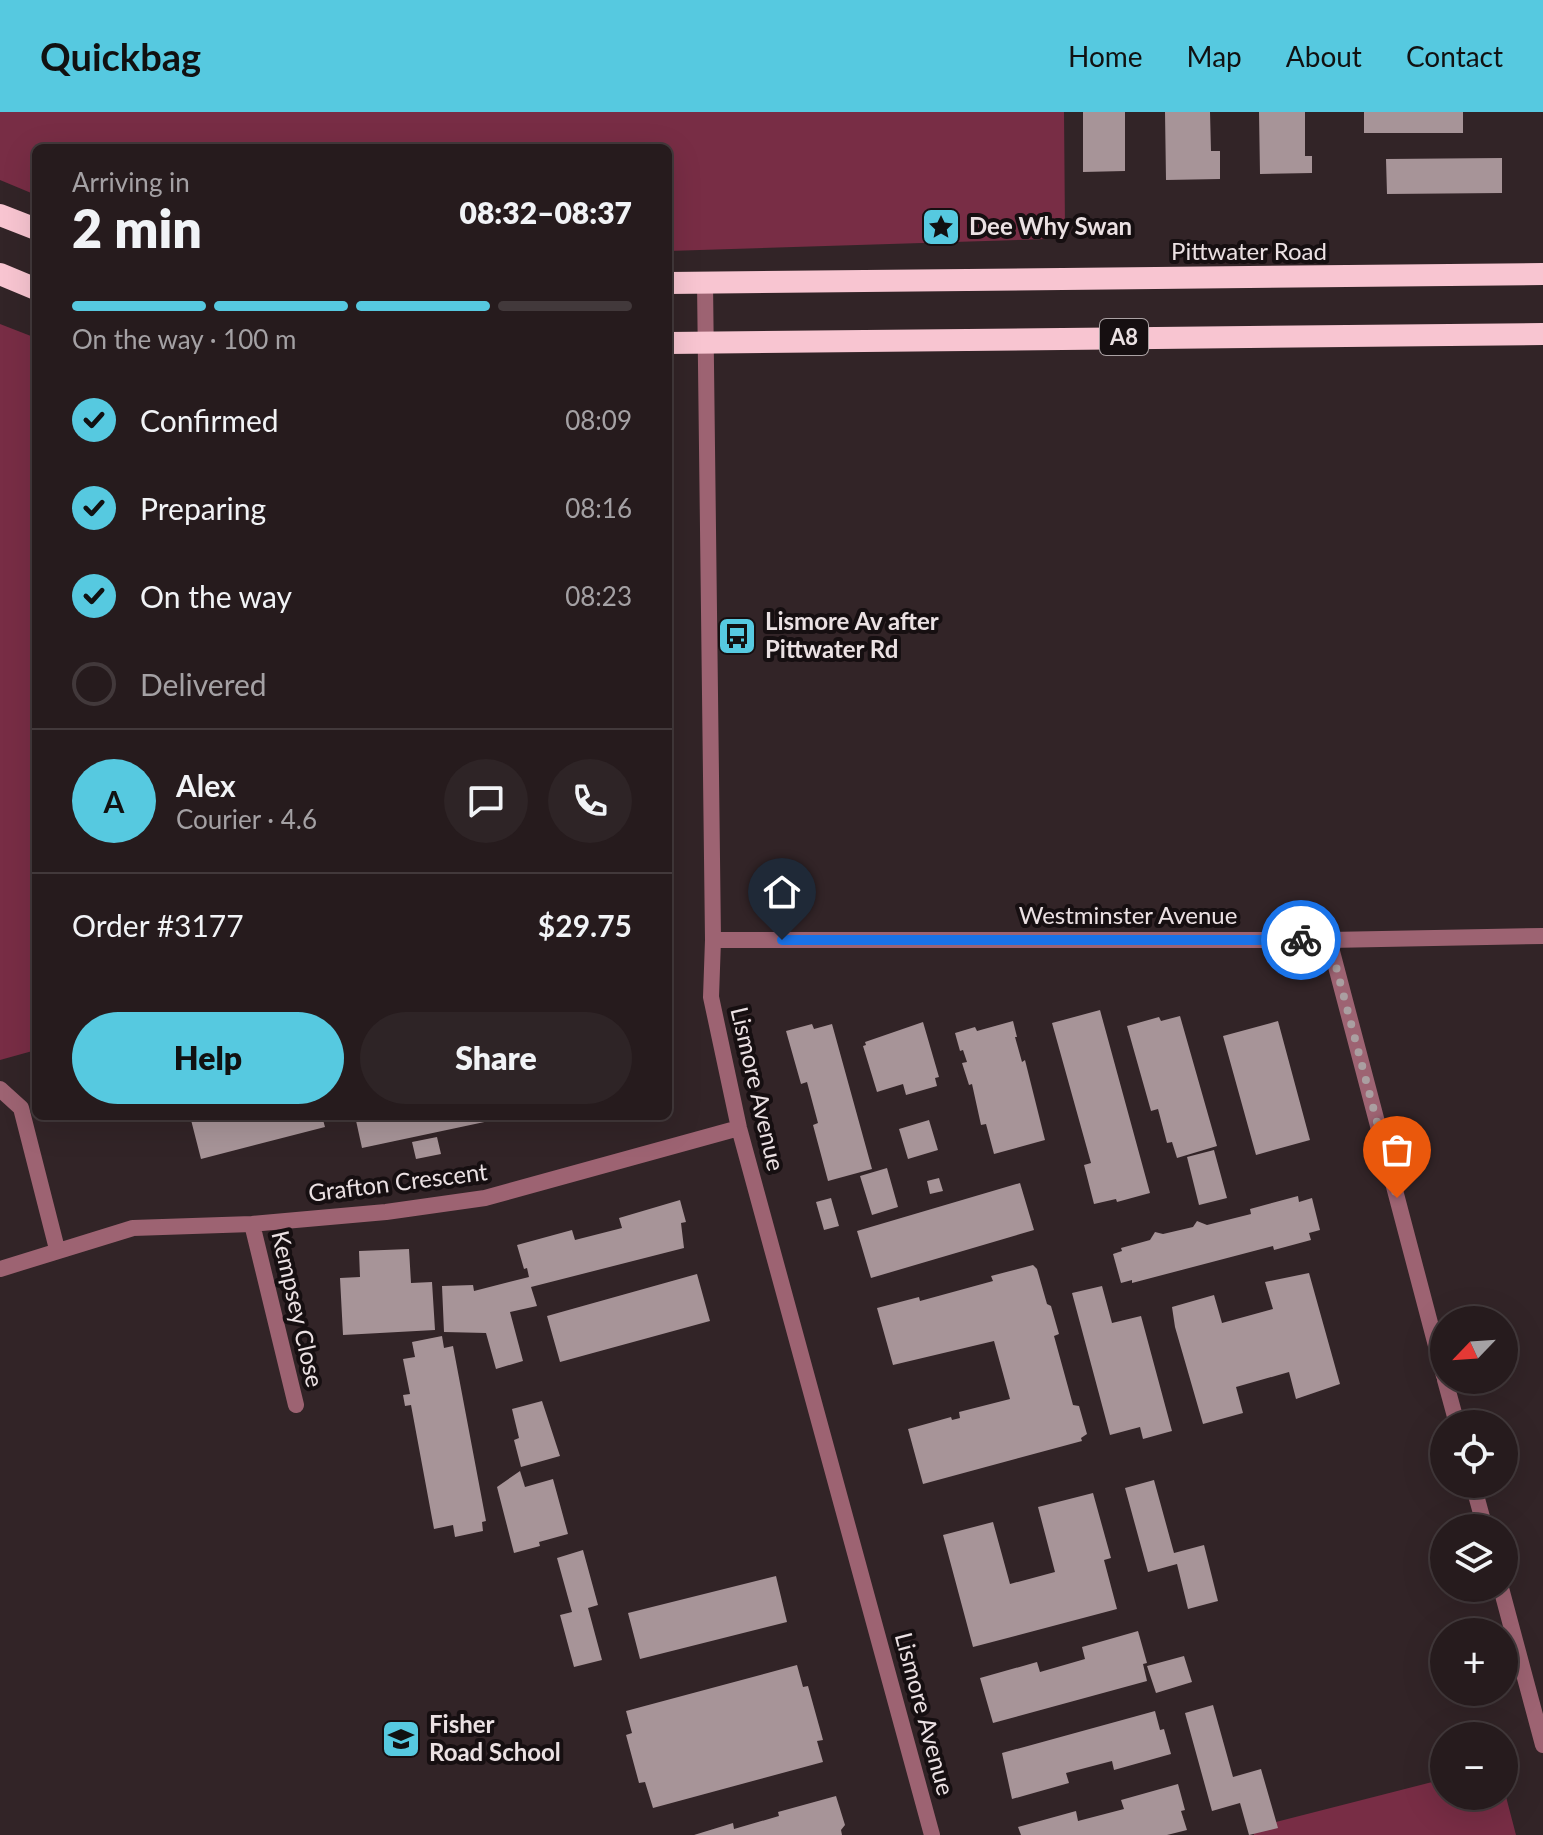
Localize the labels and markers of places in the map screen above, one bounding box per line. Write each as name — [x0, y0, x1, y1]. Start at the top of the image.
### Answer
place icon: Dee Why Swan — [920, 206, 962, 248]
place label: Dee Why Swan — [969, 211, 1132, 240]
place label: Lismore Av after Pittwater Rd — [765, 606, 939, 663]
bus stop icon: Lismore Av after Pittwater Rd — [716, 615, 758, 657]
pin — [748, 858, 816, 940]
pin — [1363, 1116, 1431, 1198]
place label: Fisher Road School — [429, 1709, 561, 1766]
school or university icon: Fisher Road School — [380, 1718, 422, 1760]

